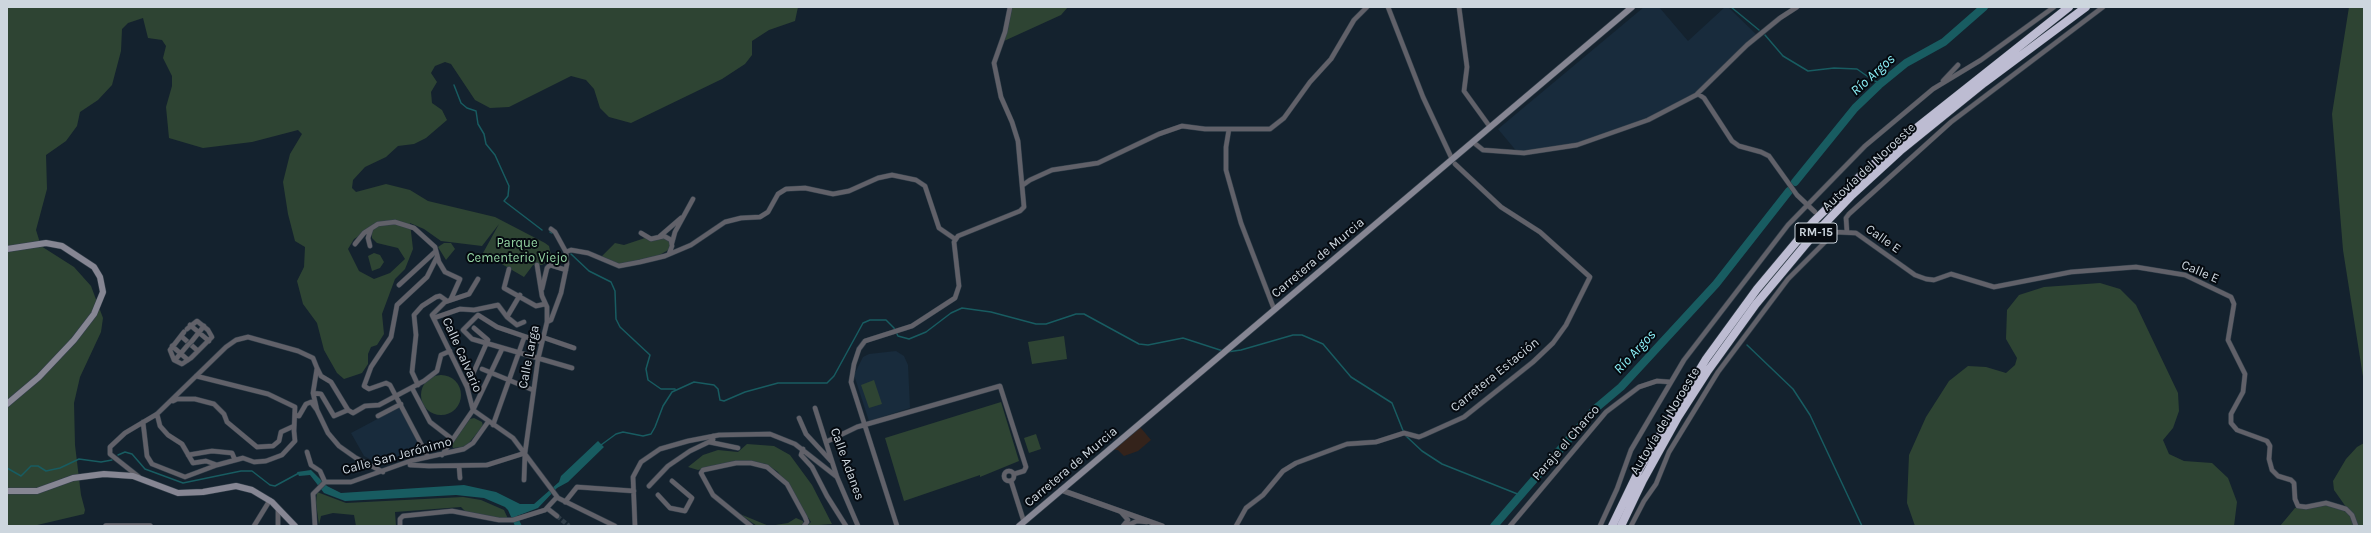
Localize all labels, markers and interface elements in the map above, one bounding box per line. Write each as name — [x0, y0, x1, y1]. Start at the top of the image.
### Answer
water label: Río Argos — [1847, 51, 1899, 99]
street label: Autovía del Noroeste — [1819, 120, 1919, 214]
street label: Carretera de Murcia — [1268, 215, 1368, 301]
street label: Calle E — [1862, 221, 1904, 257]
road number: RM-15 — [1795, 223, 1837, 243]
park label: Parque Cementerio Viejo — [467, 235, 567, 266]
street label: Calle E — [2179, 257, 2221, 287]
street label: Calle Calvario — [439, 315, 485, 395]
street label: Calle Larga — [515, 324, 543, 390]
water label: Río Argos — [1611, 327, 1659, 377]
street label: Carretera Estación — [1448, 335, 1542, 415]
street label: Autovía del Noroeste — [1627, 365, 1703, 477]
street label: Paraje el Charco — [1529, 402, 1603, 484]
street label: Carretera de Murcia — [1021, 424, 1121, 510]
street label: Calle Adanes — [827, 426, 867, 502]
street label: Calle San Jerónimo — [340, 434, 454, 478]

